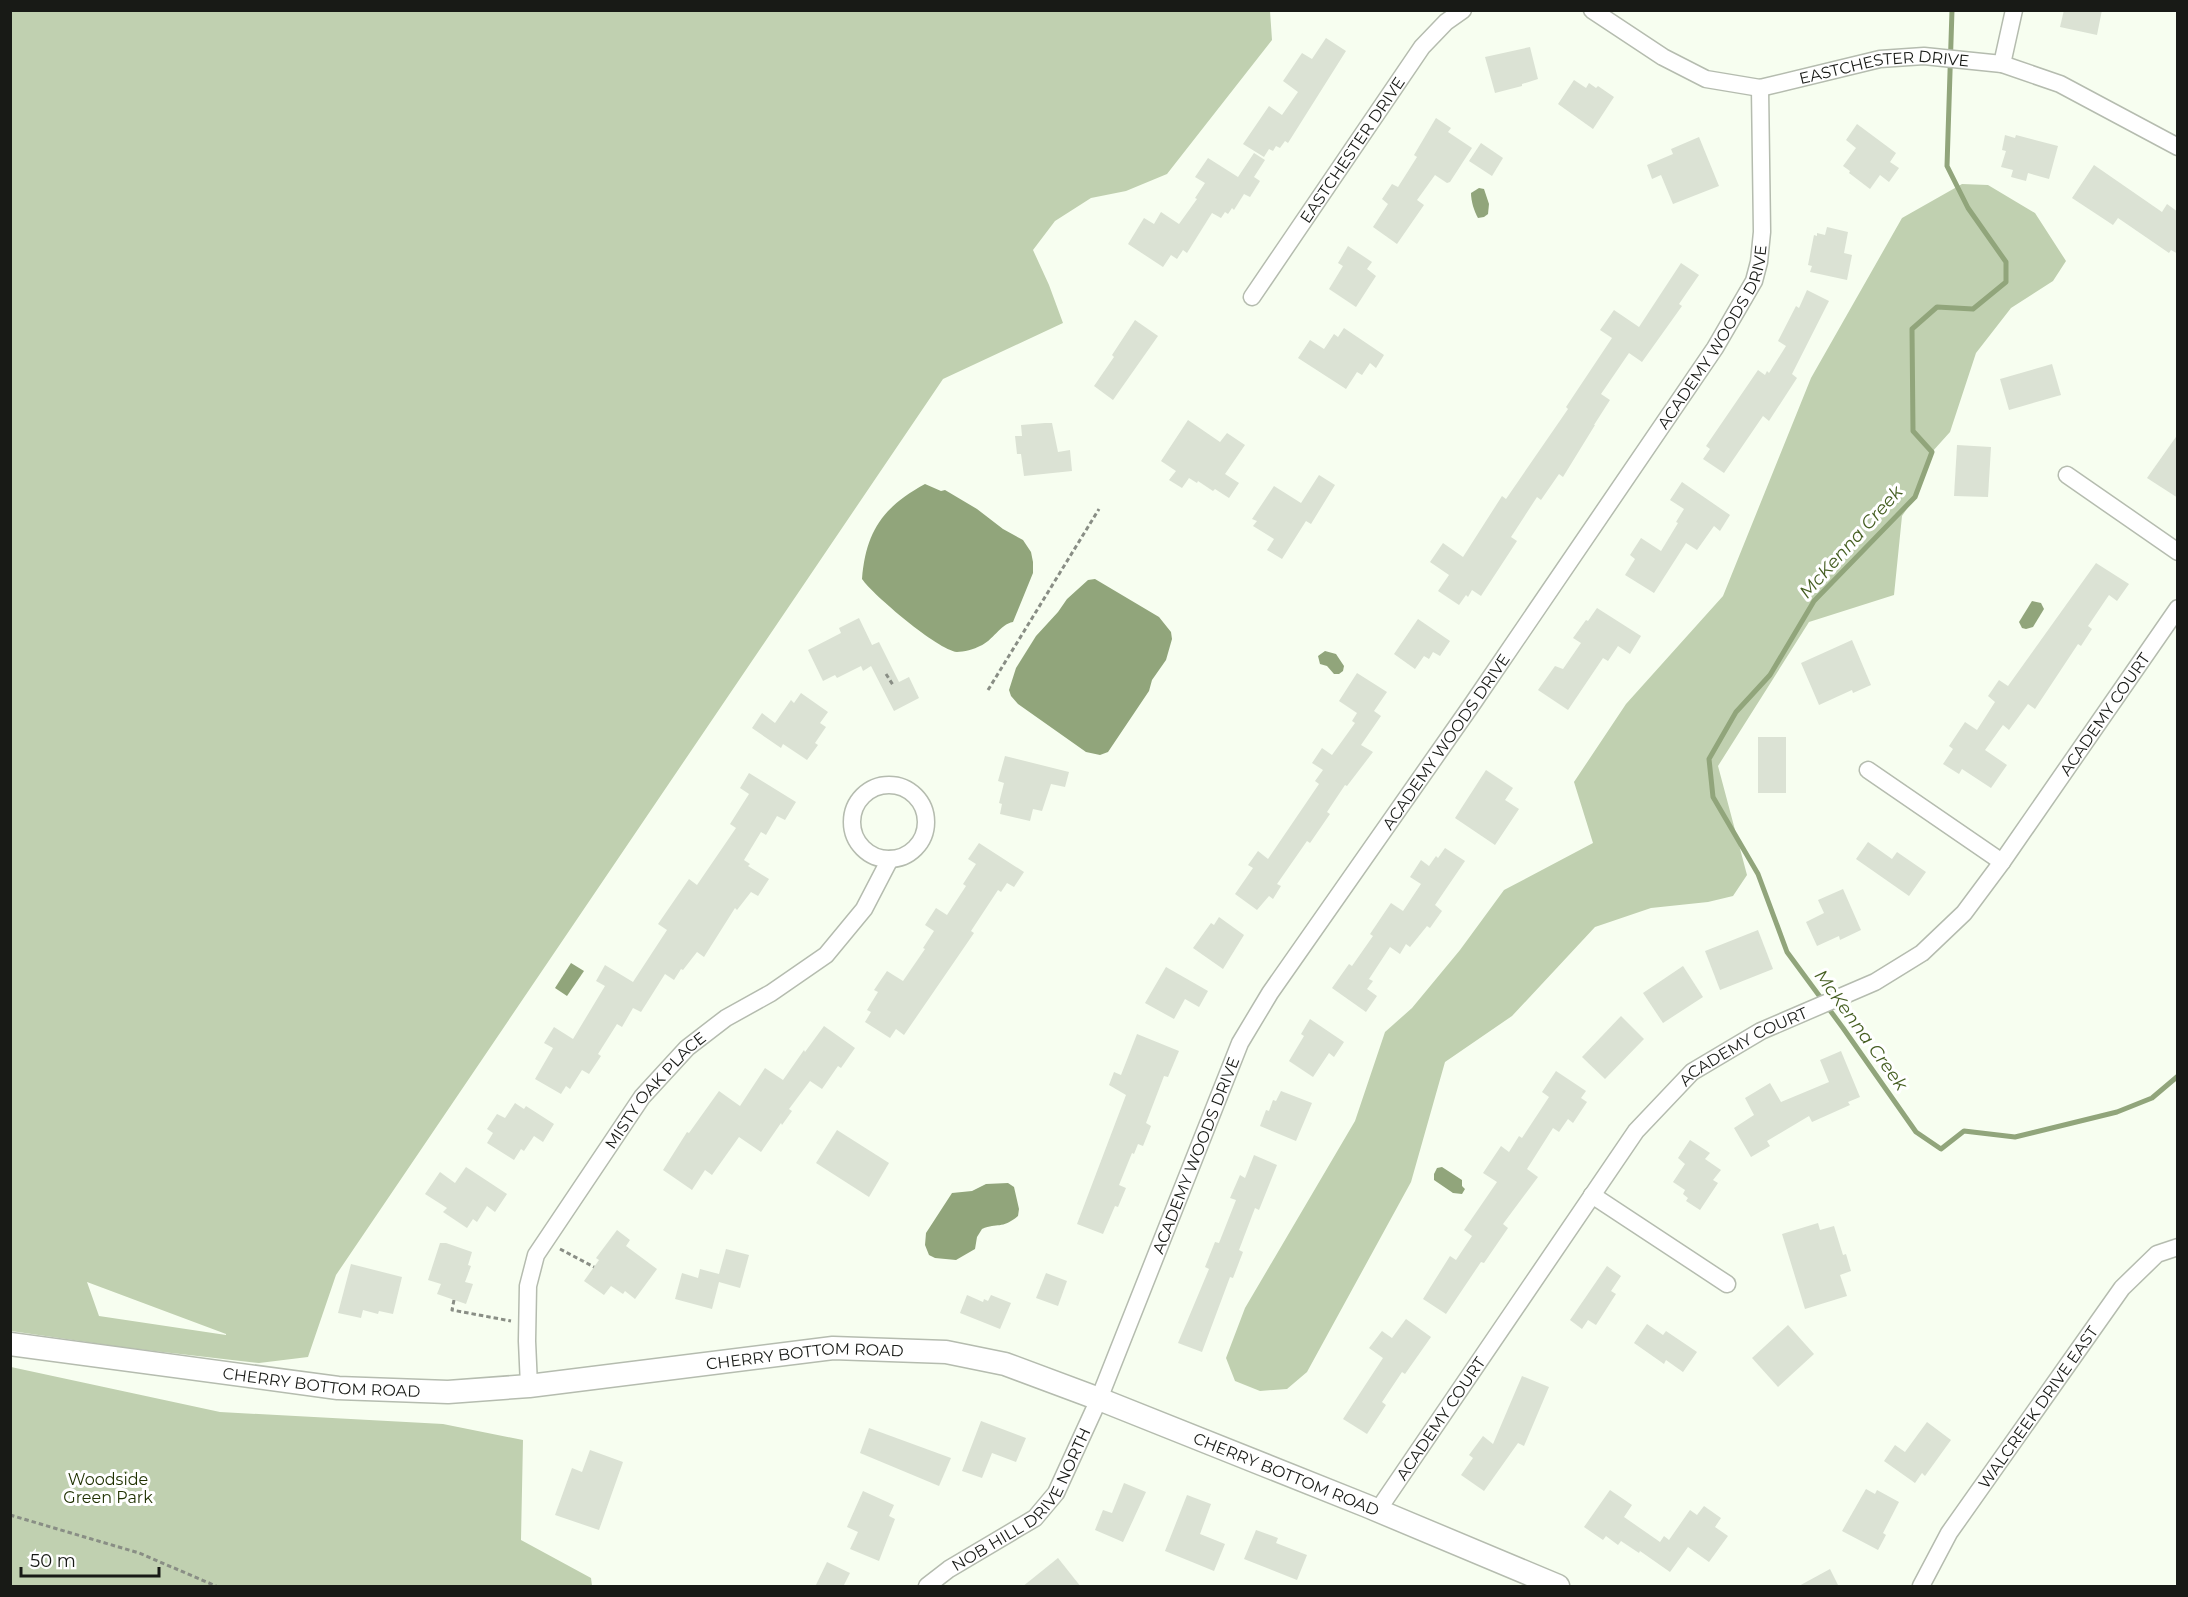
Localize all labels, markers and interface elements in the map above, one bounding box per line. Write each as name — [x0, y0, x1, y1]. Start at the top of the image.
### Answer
street label: EASTCHESTER DRIVE — [1797, 46, 1970, 88]
street label: EASTCHESTER DRIVE — [1296, 73, 1408, 226]
street label: ACADEMY WOODS DRIVE — [1653, 244, 1770, 432]
water label: McKenna Creek — [1795, 480, 1908, 603]
street label: ACADEMY COURT — [2055, 648, 2154, 779]
street label: ACADEMY WOODS DRIVE — [1378, 650, 1513, 833]
water label: McKenna Creek — [1810, 965, 1913, 1096]
street label: ACADEMY COURT — [1675, 1002, 1811, 1090]
street label: MISTY OAK PLACE — [601, 1028, 709, 1152]
street label: ACADEMY WOODS DRIVE — [1148, 1054, 1243, 1256]
street label: WALCREEK DRIVE EAST — [1974, 1322, 2102, 1492]
street label: CHERRY BOTTOM ROAD — [705, 1338, 904, 1373]
street label: ACADEMY COURT — [1392, 1352, 1490, 1483]
street label: CHERRY BOTTOM ROAD — [221, 1363, 421, 1400]
street label: NOB HILL DRIVE NORTH — [948, 1424, 1094, 1575]
street label: CHERRY BOTTOM ROAD — [1191, 1428, 1382, 1520]
park label: Woodside Green Park — [63, 1470, 153, 1507]
scale bar — [21, 1540, 159, 1578]
text: 50 m — [30, 1550, 76, 1572]

